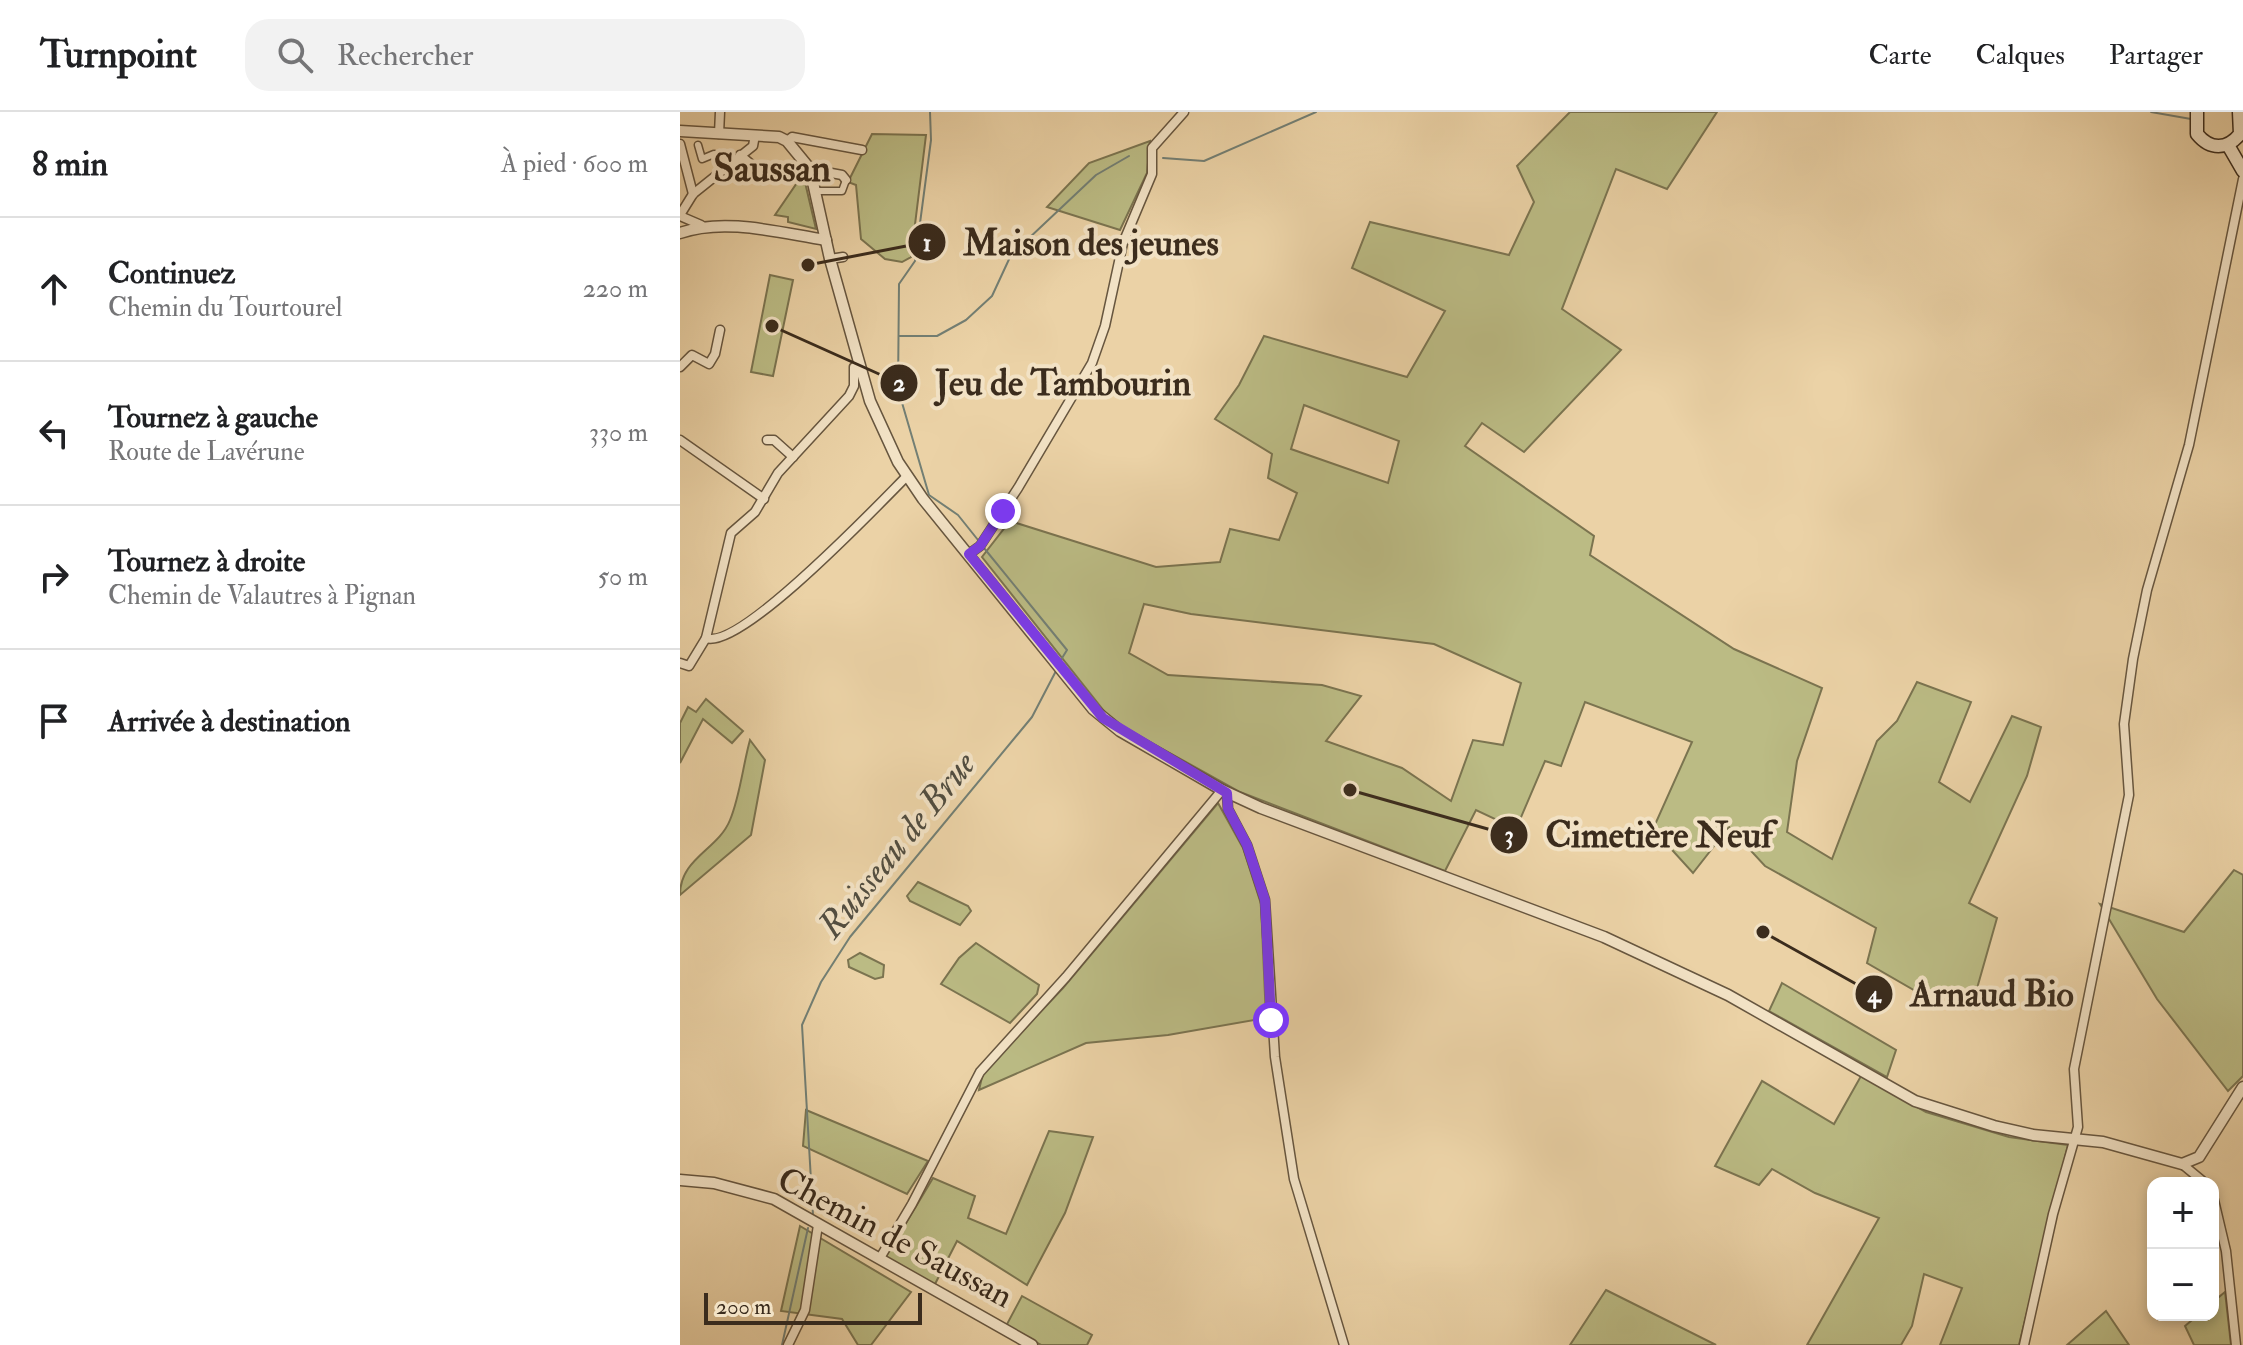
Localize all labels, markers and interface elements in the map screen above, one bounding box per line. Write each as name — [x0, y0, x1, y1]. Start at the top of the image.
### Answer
search box — [245, 19, 805, 91]
text: Turnpoint — [40, 31, 197, 79]
icon: search — [273, 33, 317, 77]
text: Rechercher — [337, 37, 474, 74]
text: Carte — [1868, 38, 1932, 73]
text: Calques — [1976, 38, 2065, 73]
text: Partager — [2109, 38, 2203, 73]
text: 8 min — [32, 143, 108, 186]
district label: Saussan — [713, 145, 831, 193]
text: À pied · 600 m — [501, 148, 648, 180]
callout: Maison des jeunes — [907, 212, 1234, 272]
text: Maison des jeunes — [962, 221, 1219, 266]
text: 1 — [923, 228, 931, 259]
text: Continuez — [108, 255, 235, 292]
icon: ahead — [32, 267, 76, 311]
text: 220 m — [583, 273, 648, 305]
text: Chemin du Tourtourel — [108, 292, 342, 324]
callout: Jeu de Tambourin — [879, 353, 1207, 413]
text: Jeu de Tambourin — [933, 361, 1191, 407]
text: 2 — [893, 368, 905, 399]
text: Tournez à gauche — [108, 399, 318, 436]
icon: left — [32, 411, 76, 455]
text: 330 m — [589, 417, 648, 449]
text: Route de Lavérune — [108, 436, 305, 468]
route end — [985, 493, 1021, 529]
text: Tournez à droite — [108, 543, 305, 580]
icon: right — [32, 555, 76, 599]
text: 50 m — [598, 561, 648, 593]
text: Chemin de Valautres à Pignan — [108, 580, 416, 612]
icon: arrive — [32, 699, 76, 743]
text: Arrivée à destination — [108, 703, 351, 740]
water label: Ruisseau de Brue — [808, 742, 986, 948]
callout: Cimetière Neuf — [1489, 805, 1789, 865]
text: Cimetière Neuf — [1545, 813, 1778, 858]
text: 3 — [1504, 820, 1514, 851]
callout: Arnaud Bio — [1854, 964, 2090, 1024]
text: Arnaud Bio — [1908, 972, 2074, 1017]
text: 4 — [1867, 979, 1883, 1010]
route start — [1253, 1002, 1289, 1038]
street label: Chemin de Saussan — [770, 1158, 1020, 1318]
map controls — [2147, 1177, 2219, 1321]
button: + — [2147, 1177, 2219, 1249]
button: − — [2147, 1249, 2219, 1321]
scale bar — [704, 1289, 922, 1325]
text: 200 m — [716, 1293, 771, 1321]

